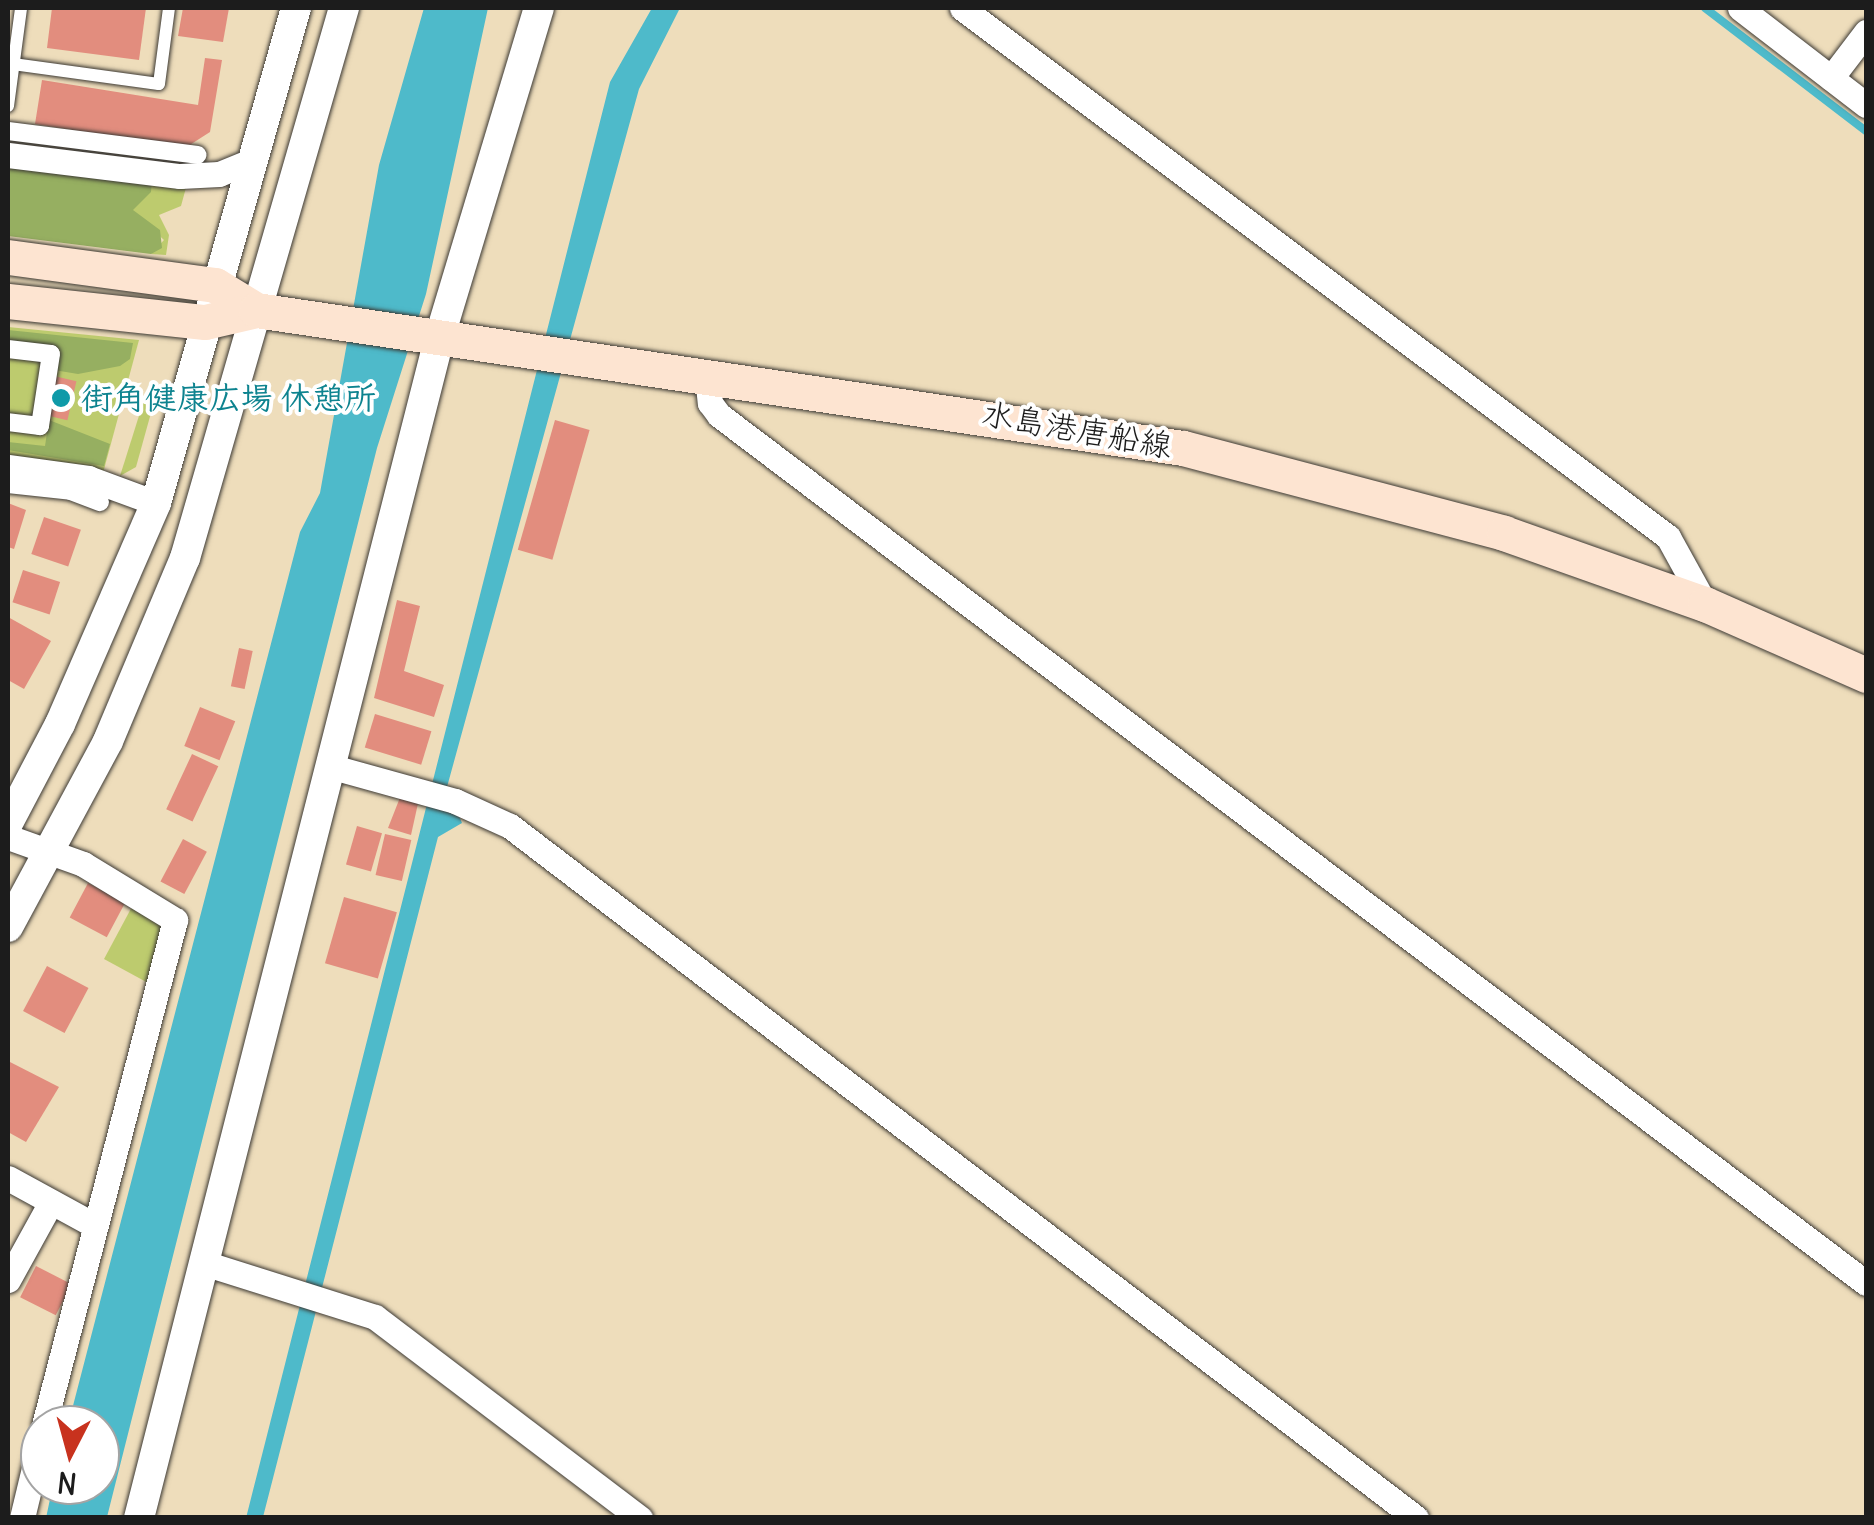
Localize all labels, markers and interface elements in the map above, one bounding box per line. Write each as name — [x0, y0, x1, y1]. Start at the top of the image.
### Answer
place label: 街角健康広場 休憩所 — [81, 379, 377, 417]
marker: 街角健康広場 休憩所 — [50, 387, 72, 409]
street label: 水島港唐船線 — [979, 394, 1175, 466]
north arrow — [20, 1405, 120, 1505]
text: N — [56, 1464, 79, 1502]

